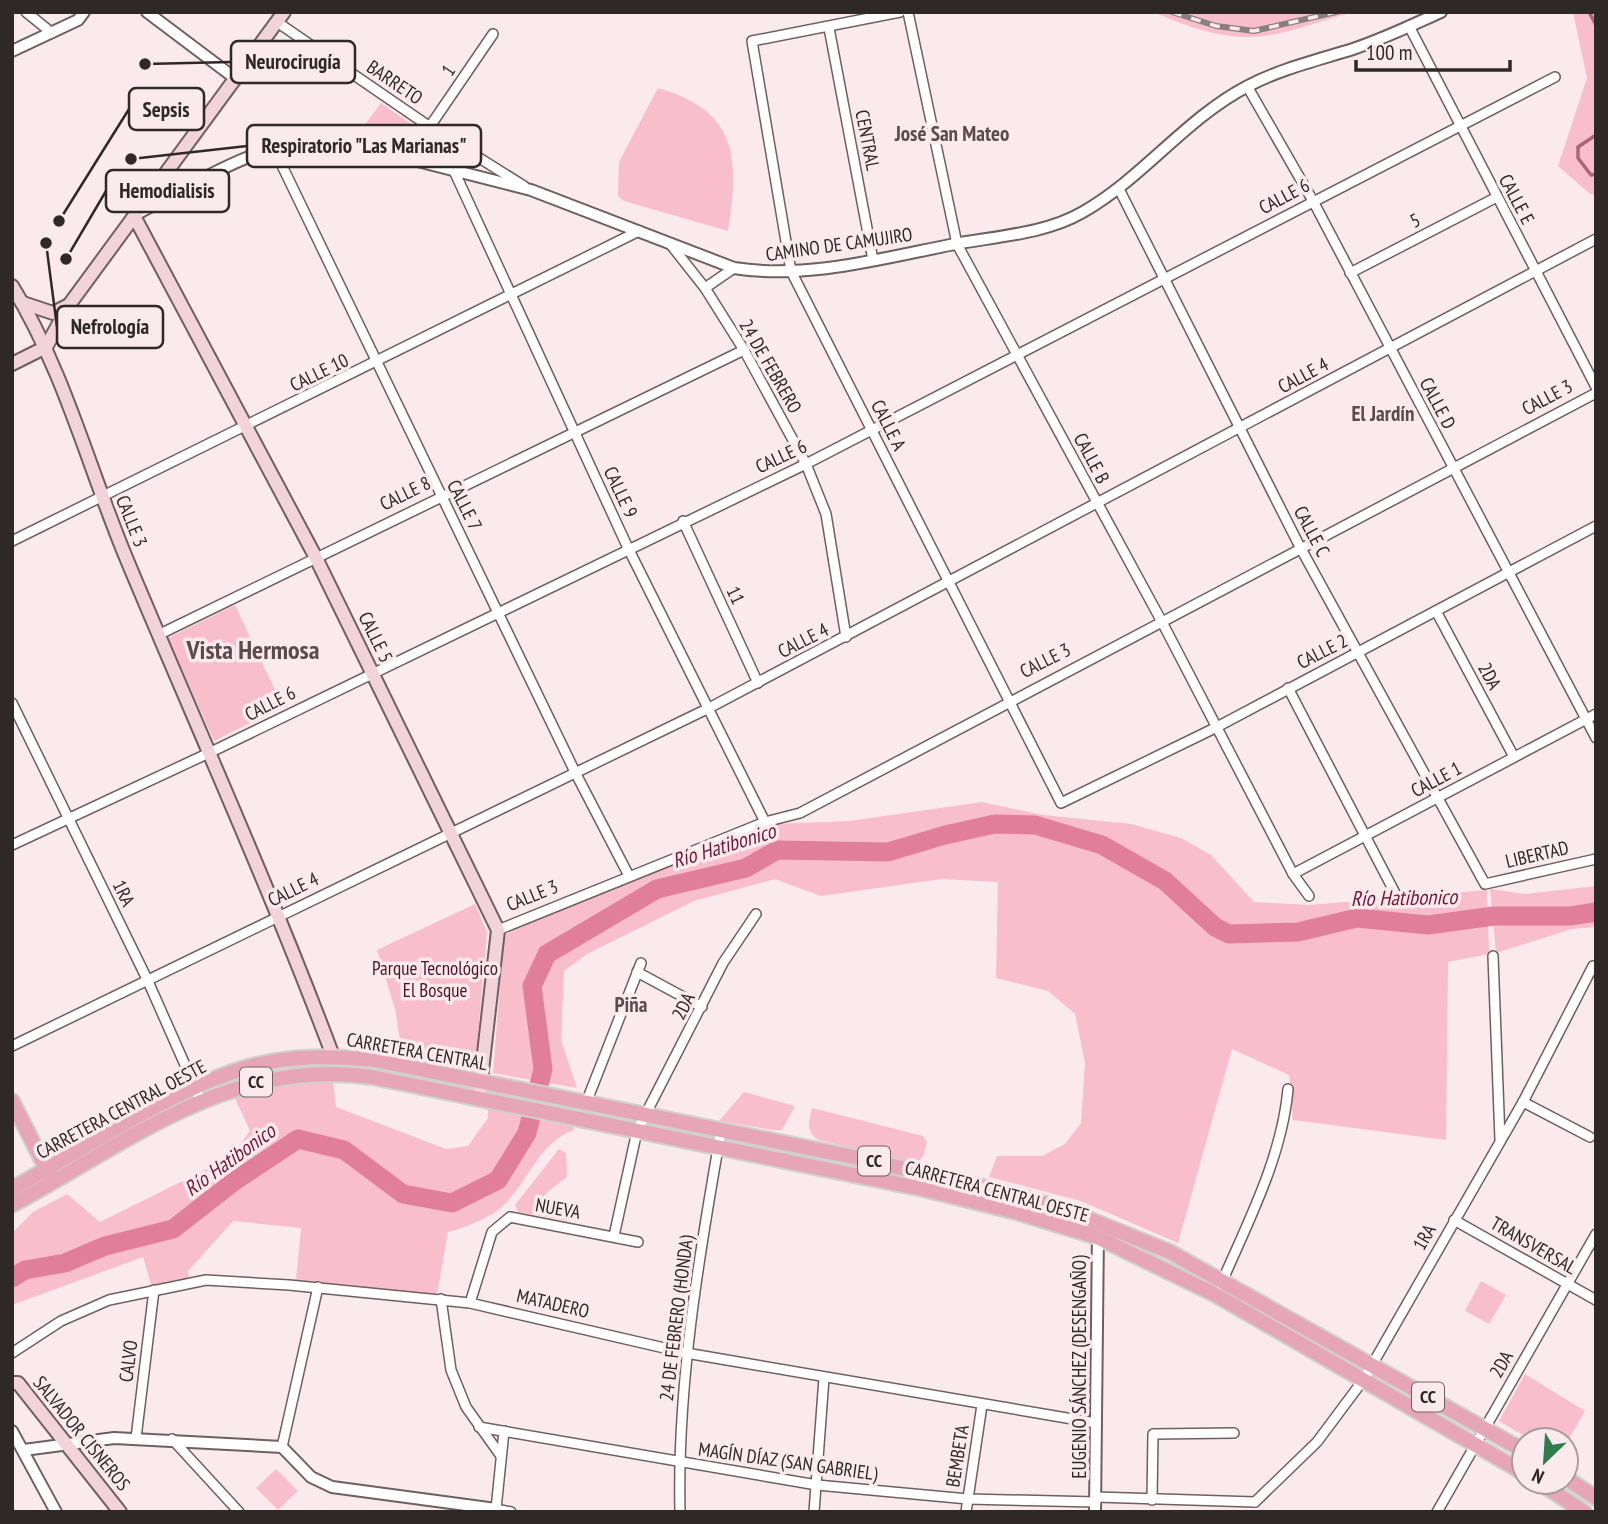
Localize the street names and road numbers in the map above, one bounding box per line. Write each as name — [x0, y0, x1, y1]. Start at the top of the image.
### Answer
street label: BARRETO — [362, 55, 428, 109]
street label: 1 — [436, 60, 460, 80]
street label: CENTRAL — [850, 108, 886, 172]
street label: CALLE E — [1494, 170, 1540, 228]
street label: CALLE 6 — [1255, 173, 1313, 219]
street label: 5 — [1406, 207, 1424, 233]
street label: CAMINO DE CAMUJIRO — [764, 222, 914, 266]
street label: 24 DE FEBRERO — [734, 315, 808, 417]
street label: CALLE 10 — [286, 348, 352, 396]
street label: CALLE 4 — [1274, 352, 1333, 398]
street label: CALLE D — [1414, 373, 1462, 433]
street label: CALLE 3 — [1518, 374, 1576, 420]
street label: CALLE A — [866, 396, 912, 454]
street label: CALLE B — [1069, 428, 1115, 488]
street label: CALLE 6 — [752, 434, 810, 478]
street label: CALLE 9 — [599, 463, 643, 521]
street label: CALLE 8 — [376, 470, 434, 516]
street label: CALLE 7 — [442, 476, 488, 534]
street label: CALLE 3 — [111, 492, 153, 550]
street label: CALLE C — [1289, 502, 1335, 561]
street label: 11 — [722, 582, 750, 608]
street label: CALLE 5 — [353, 608, 399, 666]
street label: CALLE 4 — [774, 617, 833, 663]
street label: CALLE 2 — [1293, 628, 1351, 674]
street label: CALLE 3 — [1016, 637, 1074, 683]
street label: 2DA — [1473, 658, 1507, 694]
street label: CALLE 6 — [241, 680, 299, 726]
street label: CALLE 1 — [1407, 756, 1465, 802]
street label: LIBERTAD — [1503, 835, 1571, 873]
street label: CALLE 4 — [264, 866, 323, 912]
street label: CALLE 3 — [503, 874, 561, 916]
street label: 1RA — [107, 876, 141, 910]
street label: 2DA — [666, 988, 700, 1024]
street label: CARRETERA CENTRAL — [345, 1027, 489, 1075]
street label: CARRETERA CENTRAL OESTE — [32, 1054, 210, 1164]
road number: CC — [240, 1068, 272, 1097]
road number: CC — [858, 1146, 890, 1176]
street label: CARRETERA CENTRAL OESTE — [903, 1155, 1091, 1227]
street label: NUEVA — [534, 1192, 582, 1224]
street label: TRANSVERSAL — [1487, 1211, 1581, 1279]
street label: 1RA — [1407, 1220, 1441, 1254]
street label: 24 DE FEBRERO (HONDA) — [654, 1233, 698, 1402]
street label: EUGENIO SÁNCHEZ (DESENGAÑO) — [1067, 1255, 1091, 1479]
street label: MATADERO — [514, 1283, 592, 1323]
street label: CALVO — [114, 1339, 142, 1383]
street label: 2DA — [1484, 1346, 1518, 1382]
street label: SALVADOR CISNEROS — [28, 1371, 136, 1495]
road number: CC — [1412, 1382, 1444, 1412]
street label: BEMBETA — [940, 1423, 974, 1489]
street label: MAGÍN DÍAZ (SAN GABRIEL) — [697, 1437, 880, 1486]

